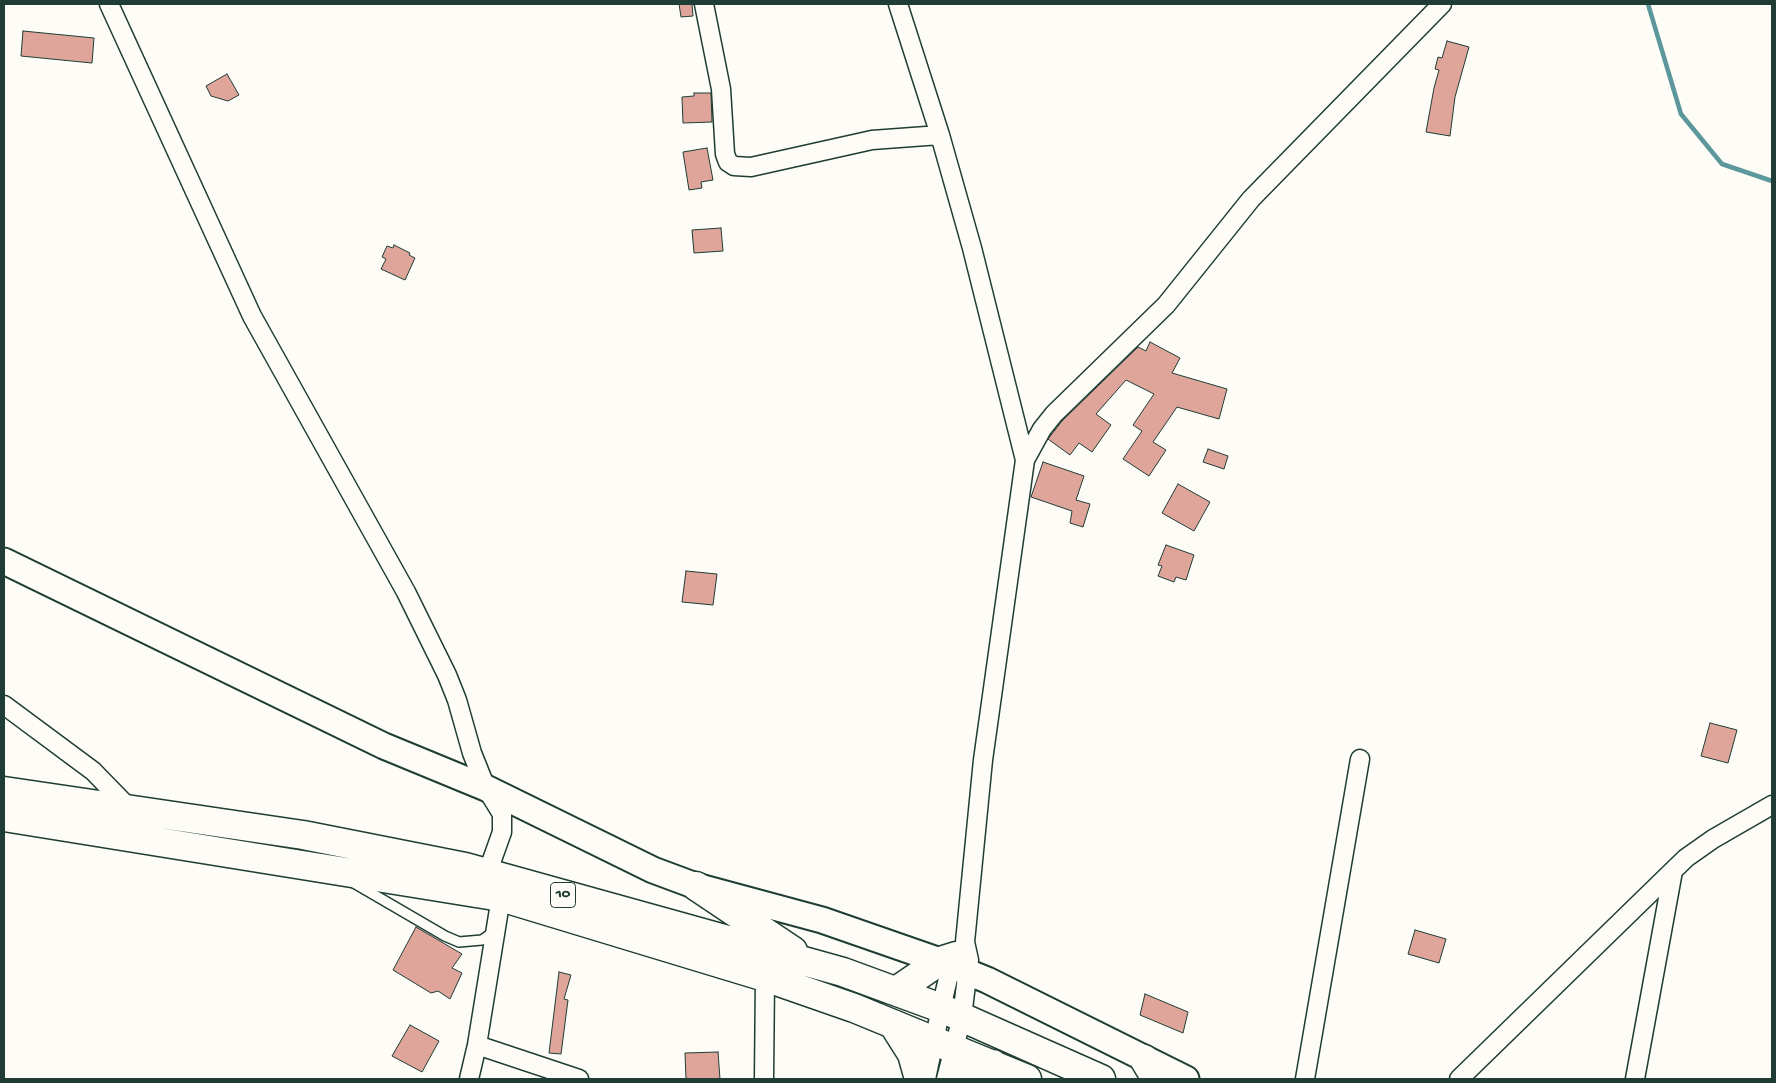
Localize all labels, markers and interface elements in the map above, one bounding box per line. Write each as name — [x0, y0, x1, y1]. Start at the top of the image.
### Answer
road number: 10 — [550, 882, 576, 908]

